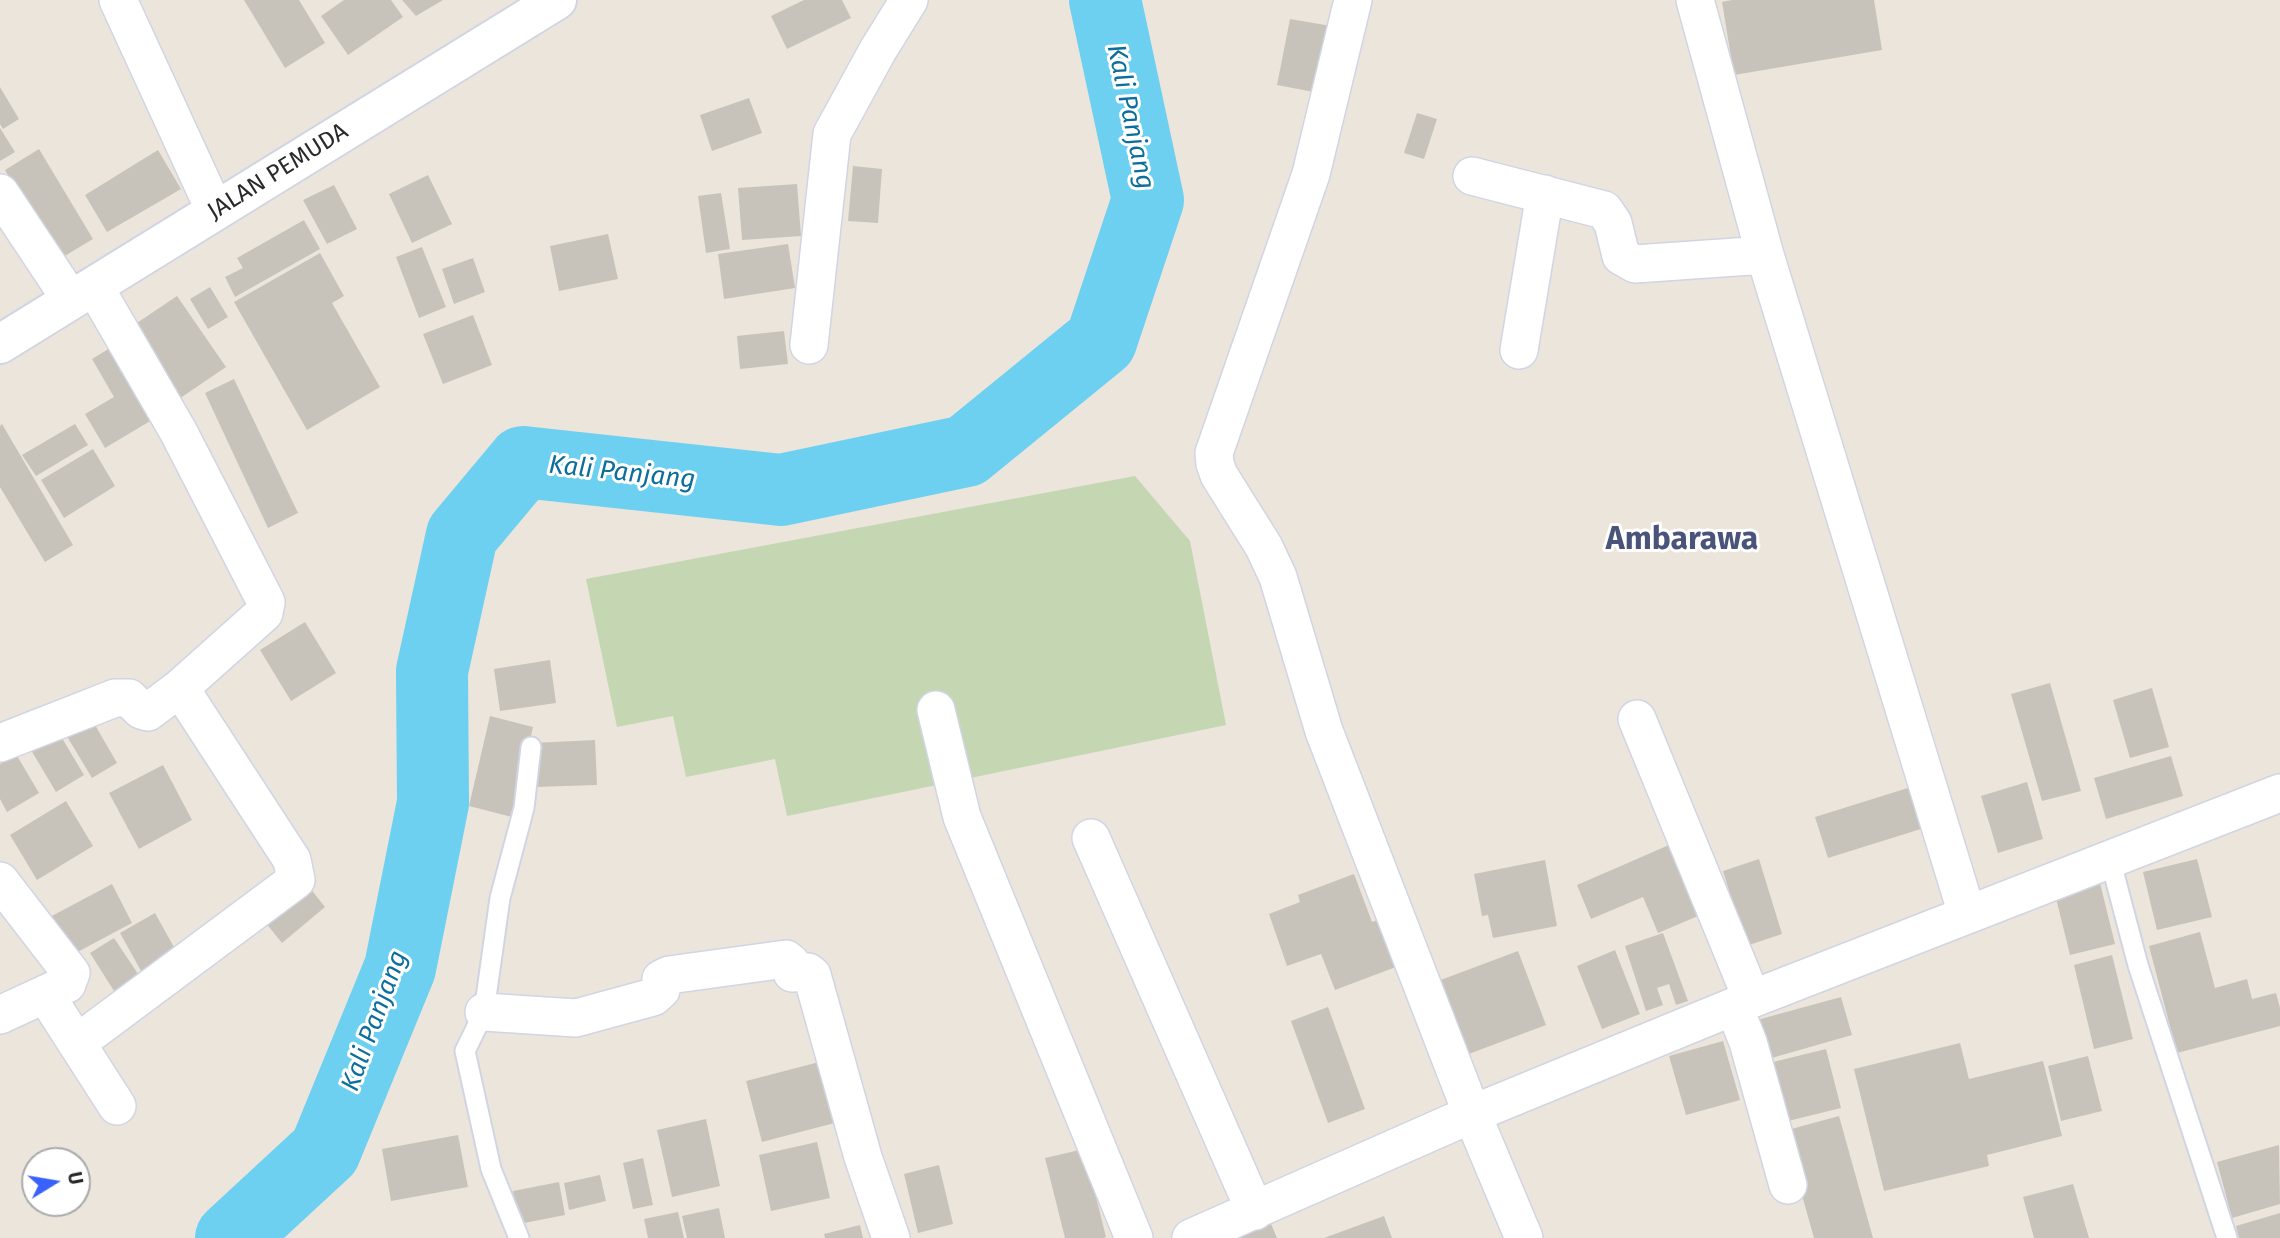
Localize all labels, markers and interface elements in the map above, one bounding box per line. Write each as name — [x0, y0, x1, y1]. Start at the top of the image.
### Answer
water label: Kali Panjang — [1099, 42, 1161, 192]
street label: JALAN PEMUDA — [203, 117, 353, 227]
water label: Kali Panjang — [547, 450, 697, 496]
district label: Ambarawa — [1606, 521, 1758, 559]
water label: Kali Panjang — [335, 946, 415, 1096]
north arrow — [21, 1147, 91, 1217]
text: U — [63, 1170, 88, 1187]

